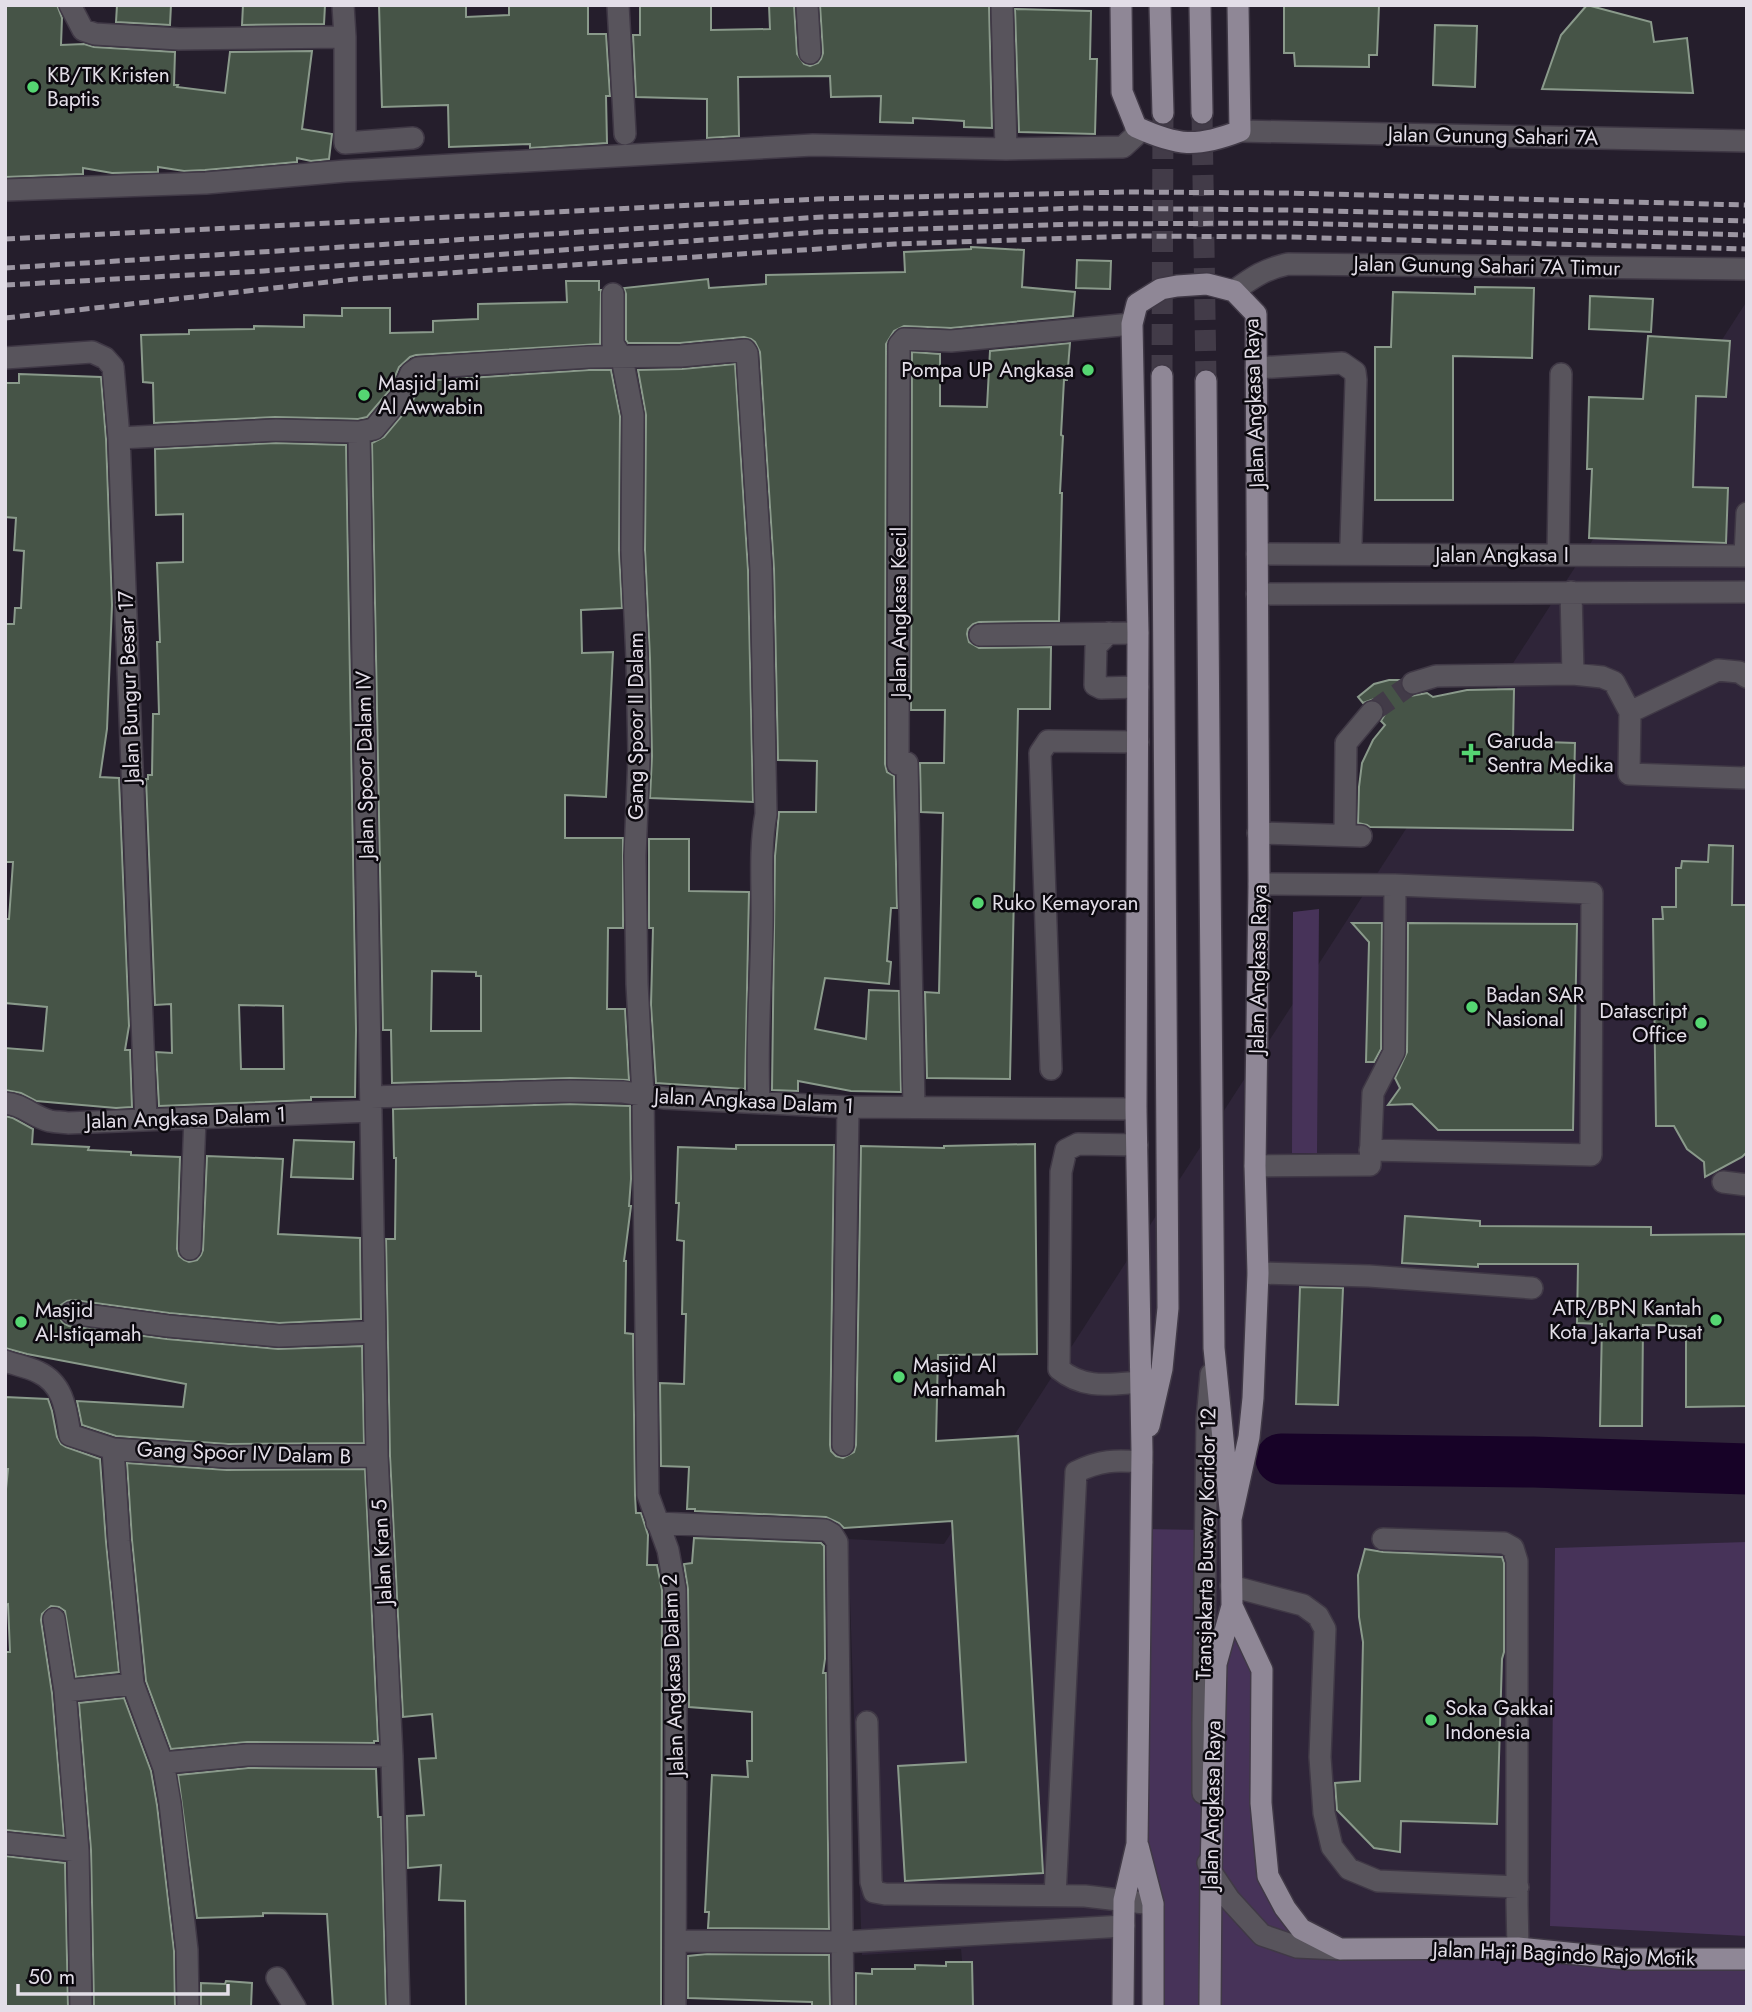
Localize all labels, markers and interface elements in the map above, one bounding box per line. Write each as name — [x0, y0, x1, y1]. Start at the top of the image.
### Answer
place label: KB/TK Kristen Baptis — [47, 60, 170, 114]
marker: KB/TK Kristen Baptis — [25, 79, 41, 95]
street label: Jalan Gunung Sahari 7A — [1384, 119, 1599, 153]
street label: Jalan Gunung Sahari 7A Timur — [1350, 249, 1621, 283]
street label: Jalan Angkasa Raya — [1236, 318, 1272, 491]
place label: Pompa UP Angkasa — [901, 355, 1074, 385]
marker: Pompa UP Angkasa — [1080, 362, 1096, 378]
place label: Masjid Jami Al Awwabin — [378, 368, 484, 422]
marker: Masjid Jami Al Awwabin — [356, 387, 372, 403]
street label: Jalan Angkasa Kecil — [884, 527, 914, 700]
street label: Jalan Angkasa I — [1432, 540, 1569, 570]
street label: Jalan Bungur Besar 17 — [111, 590, 147, 787]
street label: Gang Spoor II Dalam — [621, 632, 651, 820]
street label: Jalan Spoor Dalam IV — [348, 670, 382, 862]
place label: Garuda Sentra Medika — [1487, 726, 1614, 780]
marker: Garuda Sentra Medika — [1461, 743, 1481, 763]
street label: Jalan Angkasa Raya — [1241, 884, 1274, 1057]
place label: Ruko Kemayoran — [992, 888, 1139, 918]
marker: Ruko Kemayoran — [970, 895, 986, 911]
place label: Badan SAR Nasional — [1486, 980, 1585, 1034]
place label: Datascript Office — [1599, 996, 1687, 1050]
marker: Badan SAR Nasional — [1464, 999, 1480, 1015]
marker: Datascript Office — [1693, 1015, 1709, 1031]
street label: Jalan Angkasa Dalam 1 — [650, 1081, 855, 1121]
street label: Jalan Angkasa Dalam 1 — [83, 1100, 286, 1137]
place label: ATR/BPN Kantah Kota Jakarta Pusat — [1549, 1293, 1702, 1347]
place label: Masjid Al-Istiqamah — [35, 1295, 142, 1349]
marker: ATR/BPN Kantah Kota Jakarta Pusat — [1708, 1312, 1724, 1328]
marker: Masjid Al-Istiqamah — [13, 1314, 29, 1330]
place label: Masjid Al Marhamah — [913, 1350, 1006, 1404]
marker: Masjid Al Marhamah — [891, 1369, 907, 1385]
street label: Transjakarta Busway Koridor 12 — [1189, 1407, 1223, 1681]
street label: Gang Spoor IV Dalam B — [136, 1434, 352, 1472]
street label: Jalan Kran 5 — [364, 1498, 400, 1609]
street label: Jalan Angkasa Dalam 2 — [654, 1573, 692, 1780]
place label: Soka Gakkai Indonesia — [1445, 1693, 1554, 1747]
marker: Soka Gakkai Indonesia — [1423, 1712, 1439, 1728]
street label: Jalan Angkasa Raya — [1195, 1720, 1228, 1893]
street label: Jalan Haji Bagindo Rajo Motik — [1429, 1934, 1697, 1974]
scale bar — [18, 1952, 228, 1996]
text: 50 m — [28, 1962, 75, 1992]

